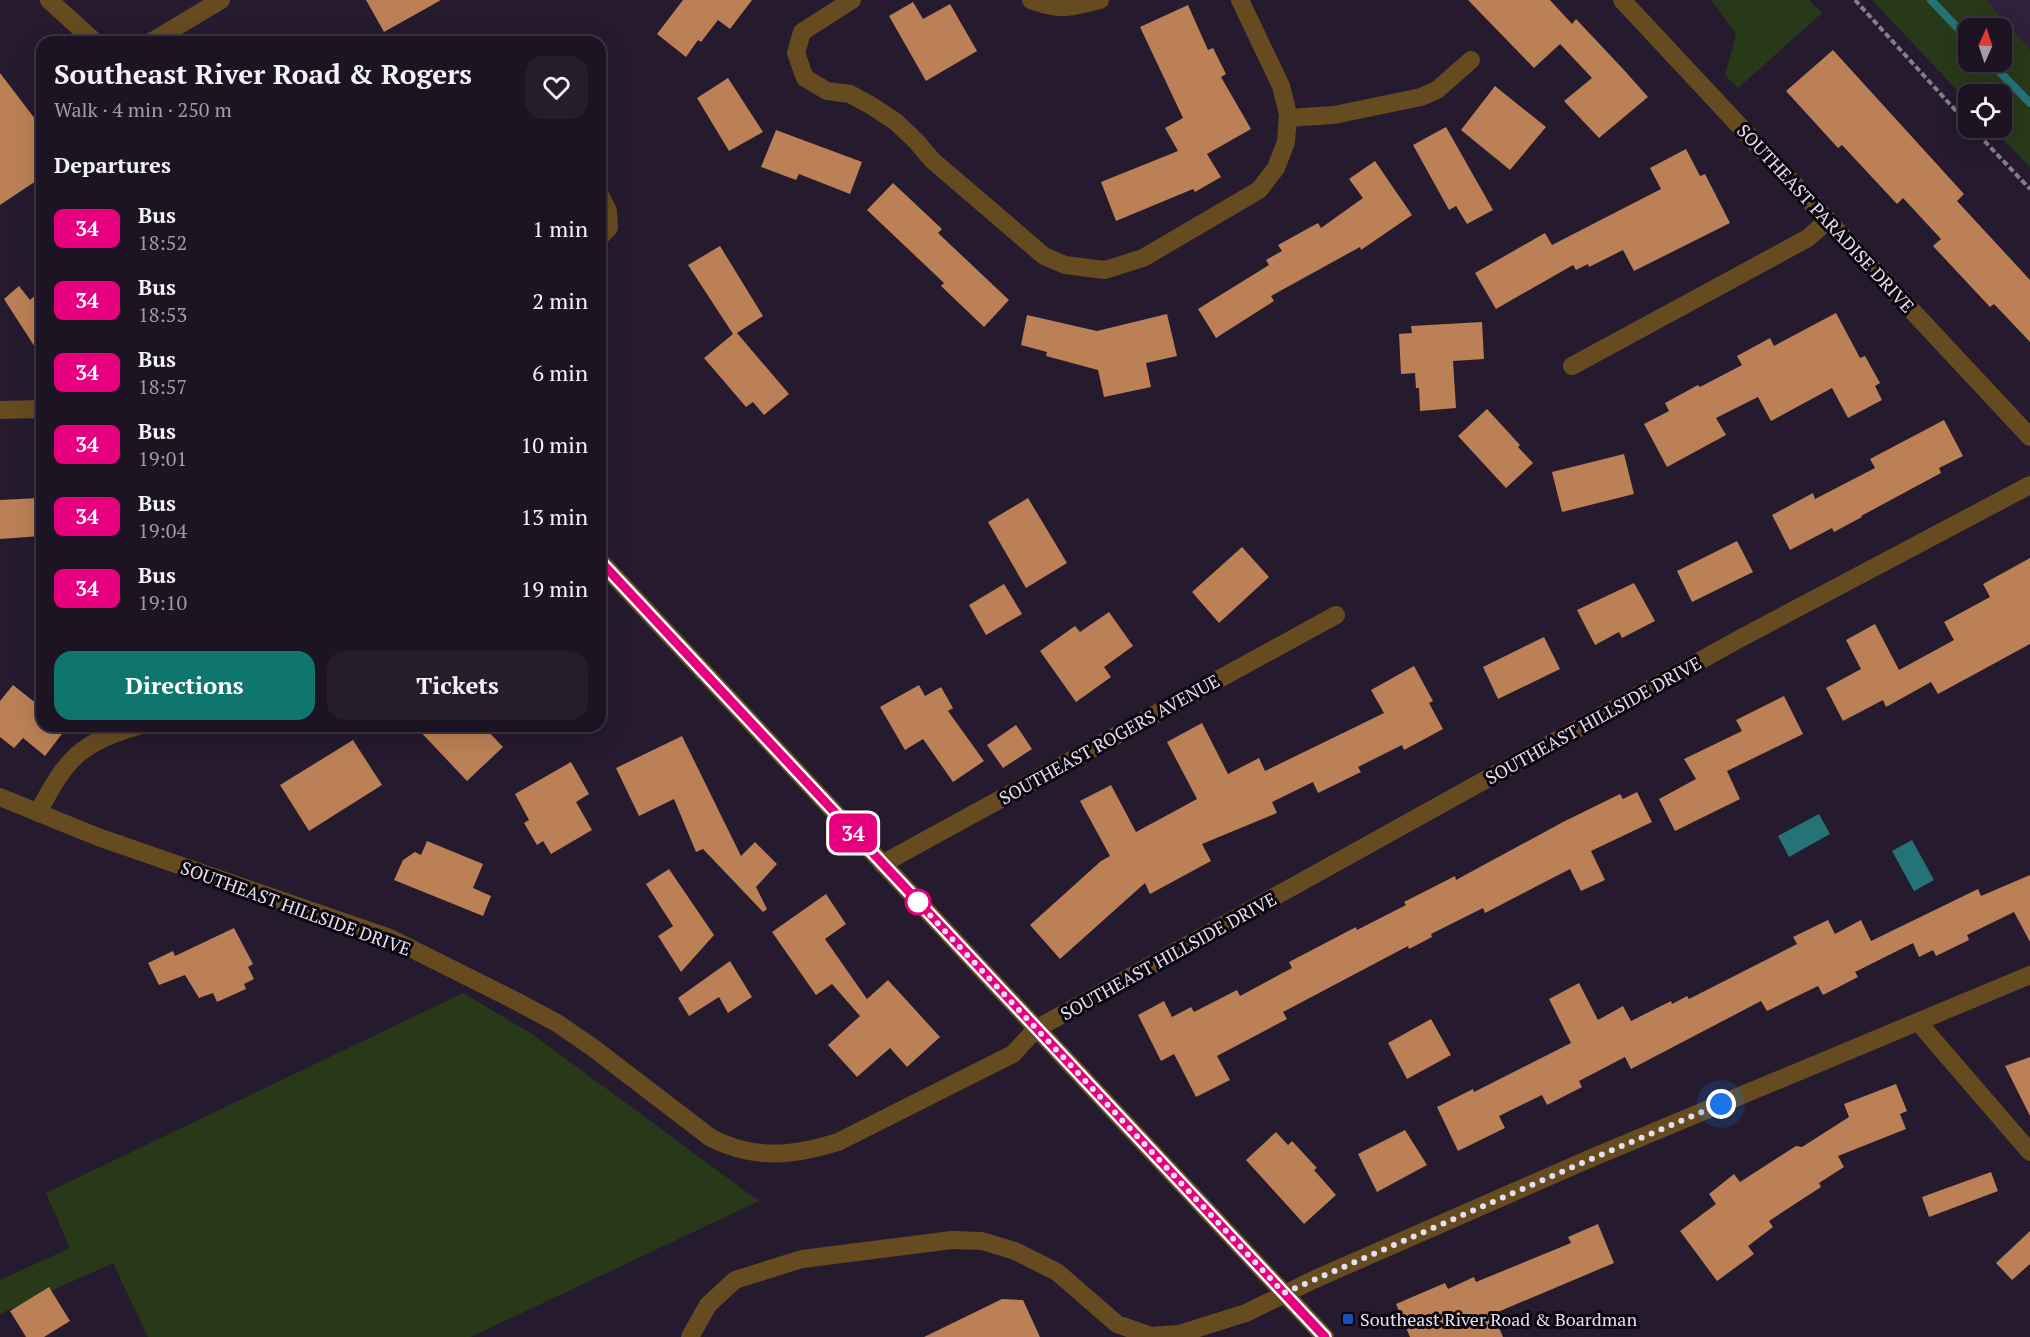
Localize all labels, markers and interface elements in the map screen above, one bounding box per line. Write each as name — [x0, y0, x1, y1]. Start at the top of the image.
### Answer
north arrow — [1958, 18, 2012, 72]
map controls — [1958, 18, 2012, 138]
text: Southeast River Road & Rogers — [54, 55, 472, 92]
button: heart — [525, 56, 588, 119]
button: locate — [1958, 84, 2012, 138]
text: Walk · 4 min · 250 m — [54, 96, 232, 123]
street label: SOUTHEAST PARADISE DRIVE — [1732, 119, 1920, 317]
text: Departures — [54, 150, 171, 179]
text: Bus — [138, 200, 176, 229]
text: 34 — [75, 214, 99, 242]
text: 1 min — [532, 214, 588, 243]
text: 18:52 — [138, 229, 187, 256]
text: Bus — [138, 272, 176, 301]
text: 34 — [75, 286, 99, 314]
text: 2 min — [532, 286, 588, 315]
text: 18:53 — [138, 301, 187, 328]
text: Bus — [138, 344, 176, 373]
text: 34 — [75, 358, 99, 386]
text: 6 min — [532, 358, 588, 387]
text: 18:57 — [138, 373, 187, 400]
text: Bus — [138, 416, 176, 445]
text: 34 — [75, 430, 99, 458]
text: 10 min — [521, 430, 588, 459]
text: 19:01 — [138, 445, 187, 472]
text: Bus — [138, 488, 176, 517]
text: 34 — [75, 502, 99, 530]
text: 13 min — [521, 502, 588, 531]
text: 19:04 — [138, 517, 187, 544]
text: Bus — [138, 560, 176, 589]
text: 34 — [75, 574, 99, 602]
text: 19 min — [521, 574, 588, 603]
text: 19:10 — [138, 589, 187, 616]
button: Directions — [54, 651, 315, 720]
button: Tickets — [327, 651, 588, 720]
street label: SOUTHEAST HILLSIDE DRIVE — [1481, 651, 1705, 789]
street label: SOUTHEAST ROGERS AVENUE — [995, 668, 1223, 810]
line badge: 34 — [826, 814, 880, 852]
text: 34 — [841, 819, 865, 847]
street label: SOUTHEAST HILLSIDE DRIVE — [178, 855, 414, 961]
street label: SOUTHEAST HILLSIDE DRIVE — [1056, 887, 1280, 1025]
unlabelled marker — [905, 889, 931, 915]
your location — [1706, 1089, 1736, 1119]
place label: Southeast River Road & Boardman — [1360, 1307, 1637, 1331]
marker: Southeast River Road & Boardman — [1341, 1312, 1355, 1326]

